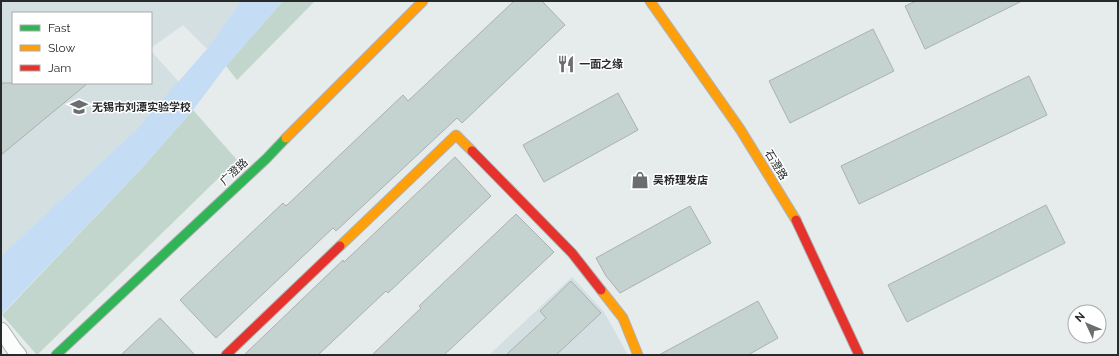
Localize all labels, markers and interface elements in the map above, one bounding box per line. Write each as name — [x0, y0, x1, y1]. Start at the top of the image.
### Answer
legend — [12, 12, 152, 84]
text: Fast — [48, 21, 71, 35]
text: Slow — [48, 41, 75, 55]
restaurant icon: 一面之缘 — [556, 54, 576, 74]
place label: 一面之缘 — [579, 58, 623, 71]
text: Jam — [48, 61, 71, 75]
school or university icon: 无锡市刘潭实验学校 — [69, 97, 89, 117]
place label: 无锡市刘潭实验学校 — [92, 101, 191, 114]
street label: 石澄路 — [762, 148, 790, 182]
street label: 广澄路 — [217, 156, 251, 188]
shop icon: 吴桥理发店 — [630, 170, 650, 190]
place label: 吴桥理发店 — [653, 174, 708, 187]
north arrow — [1067, 304, 1107, 344]
text: N — [1073, 310, 1088, 325]

